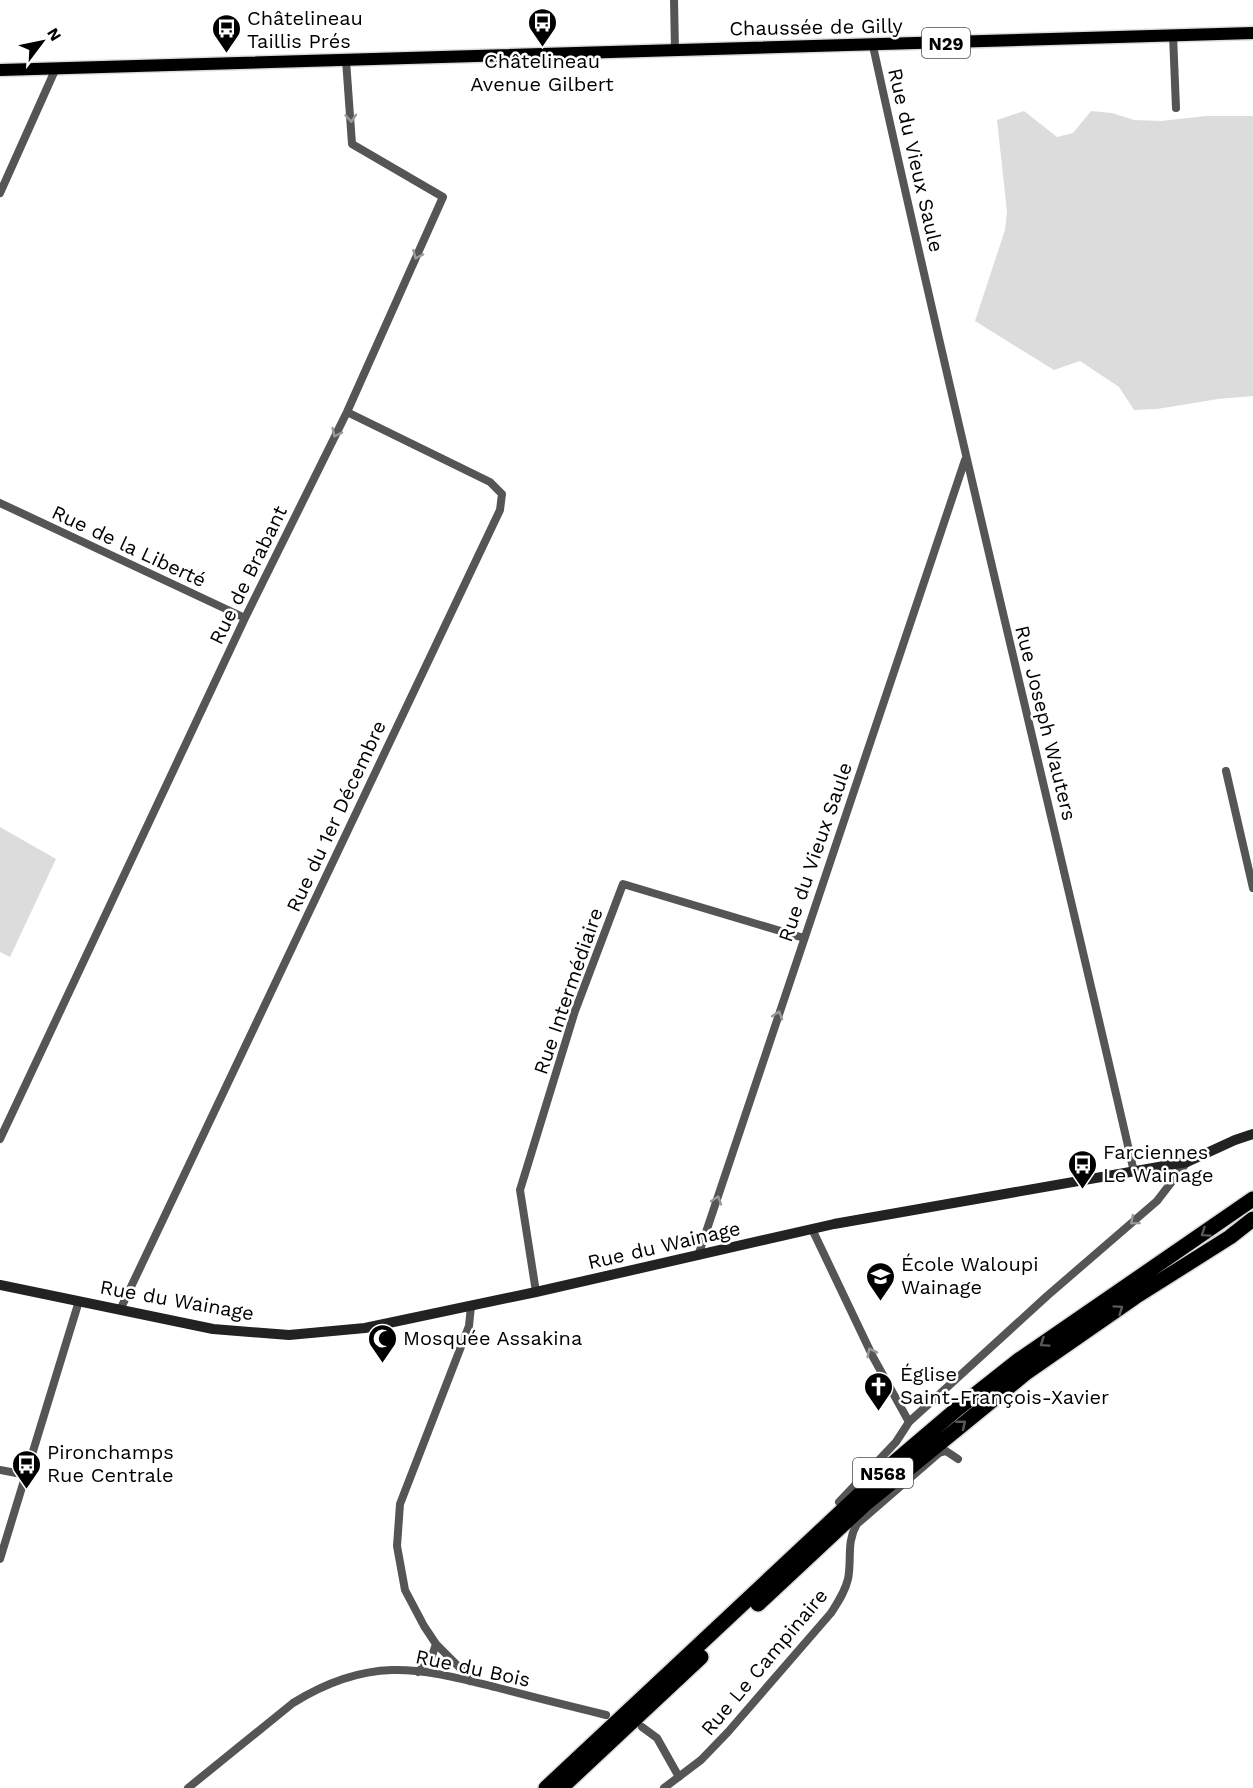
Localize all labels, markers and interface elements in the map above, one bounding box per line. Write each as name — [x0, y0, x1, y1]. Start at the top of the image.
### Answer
place label: Châtelineau Taillis Prés — [247, 6, 363, 53]
bus stop icon: Châtelineau Avenue Gilbert — [526, 7, 558, 49]
north arrow — [12, 12, 72, 72]
bus stop icon: Châtelineau Taillis Prés — [210, 13, 242, 55]
street label: Chaussée de Gilly — [729, 13, 904, 41]
text: N — [43, 24, 65, 44]
road number: N29 — [922, 28, 970, 58]
place label: Châtelineau Avenue Gilbert — [470, 49, 614, 96]
street label: Rue du Vieux Saule — [883, 66, 949, 254]
one-way arrow — [344, 114, 357, 123]
one-way arrow — [412, 249, 424, 260]
one-way arrow — [332, 426, 344, 437]
street label: Rue de la Liberté — [48, 500, 210, 592]
street label: Rue de Brabant — [204, 501, 292, 648]
street label: Rue Joseph Wauters — [1010, 623, 1082, 823]
street label: Rue du 1er Décembre — [281, 716, 391, 916]
street label: Rue du Vieux Saule — [773, 759, 857, 945]
street label: Rue Intermédiaire — [528, 905, 608, 1077]
one-way arrow — [771, 1010, 783, 1021]
place label: Farciennes Le Wainage — [1103, 1140, 1213, 1187]
bus stop icon: Farciennes Le Wainage — [1066, 1148, 1098, 1190]
one-way arrow — [709, 1195, 722, 1206]
one-way arrow — [1130, 1214, 1141, 1225]
street label: Rue du Wainage — [585, 1216, 743, 1274]
one-way arrow — [1201, 1226, 1212, 1237]
place label: École Waloupi Wainage — [901, 1252, 1039, 1299]
school or university icon: École Waloupi Wainage — [864, 1260, 896, 1302]
street label: Rue du Wainage — [98, 1275, 256, 1325]
one-way arrow — [1112, 1305, 1123, 1316]
mosque icon: Mosquée Assakina — [366, 1322, 398, 1364]
place label: Mosquée Assakina — [403, 1326, 582, 1350]
one-way arrow — [1040, 1336, 1051, 1347]
one-way arrow — [866, 1347, 878, 1358]
place label: Église Saint-François-Xavier — [900, 1362, 1109, 1409]
church icon: Église Saint-François-Xavier — [863, 1370, 895, 1412]
one-way arrow — [955, 1420, 966, 1431]
place label: Pironchamps Rue Centrale — [47, 1440, 174, 1487]
bus stop icon: Pironchamps Rue Centrale — [10, 1448, 42, 1490]
road number: N568 — [853, 1458, 913, 1488]
street label: Rue Le Campinaire — [696, 1584, 832, 1740]
street label: Rue du Bois — [414, 1644, 532, 1692]

